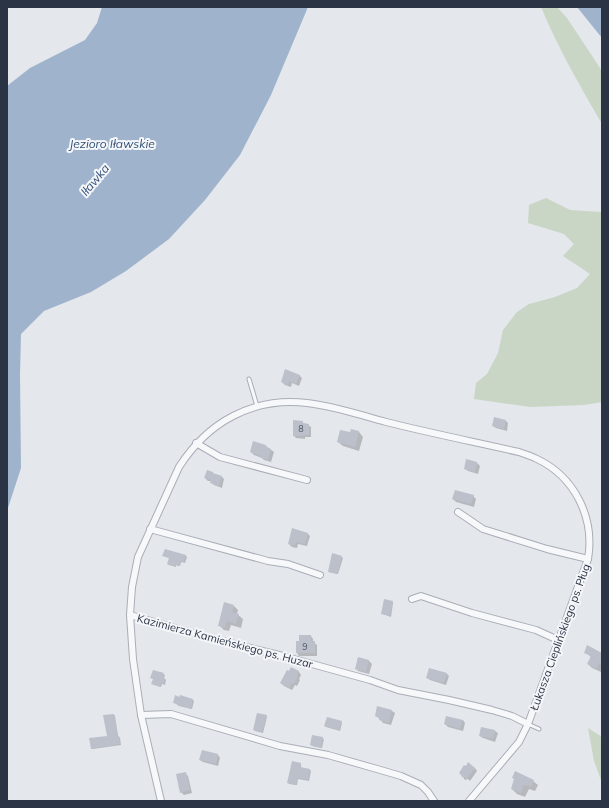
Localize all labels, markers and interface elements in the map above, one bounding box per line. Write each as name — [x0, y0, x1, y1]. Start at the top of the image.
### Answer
water label: Jezioro Iławskie — [68, 136, 155, 151]
water label: Iławka — [77, 161, 112, 199]
house number: 8 — [298, 423, 304, 434]
street label: Łukasza Cieplińskiego ps. Pług — [527, 562, 593, 713]
street label: Kazimierza Kamieńskiego ps. Huzar — [136, 611, 314, 671]
house number: 9 — [302, 641, 308, 652]

